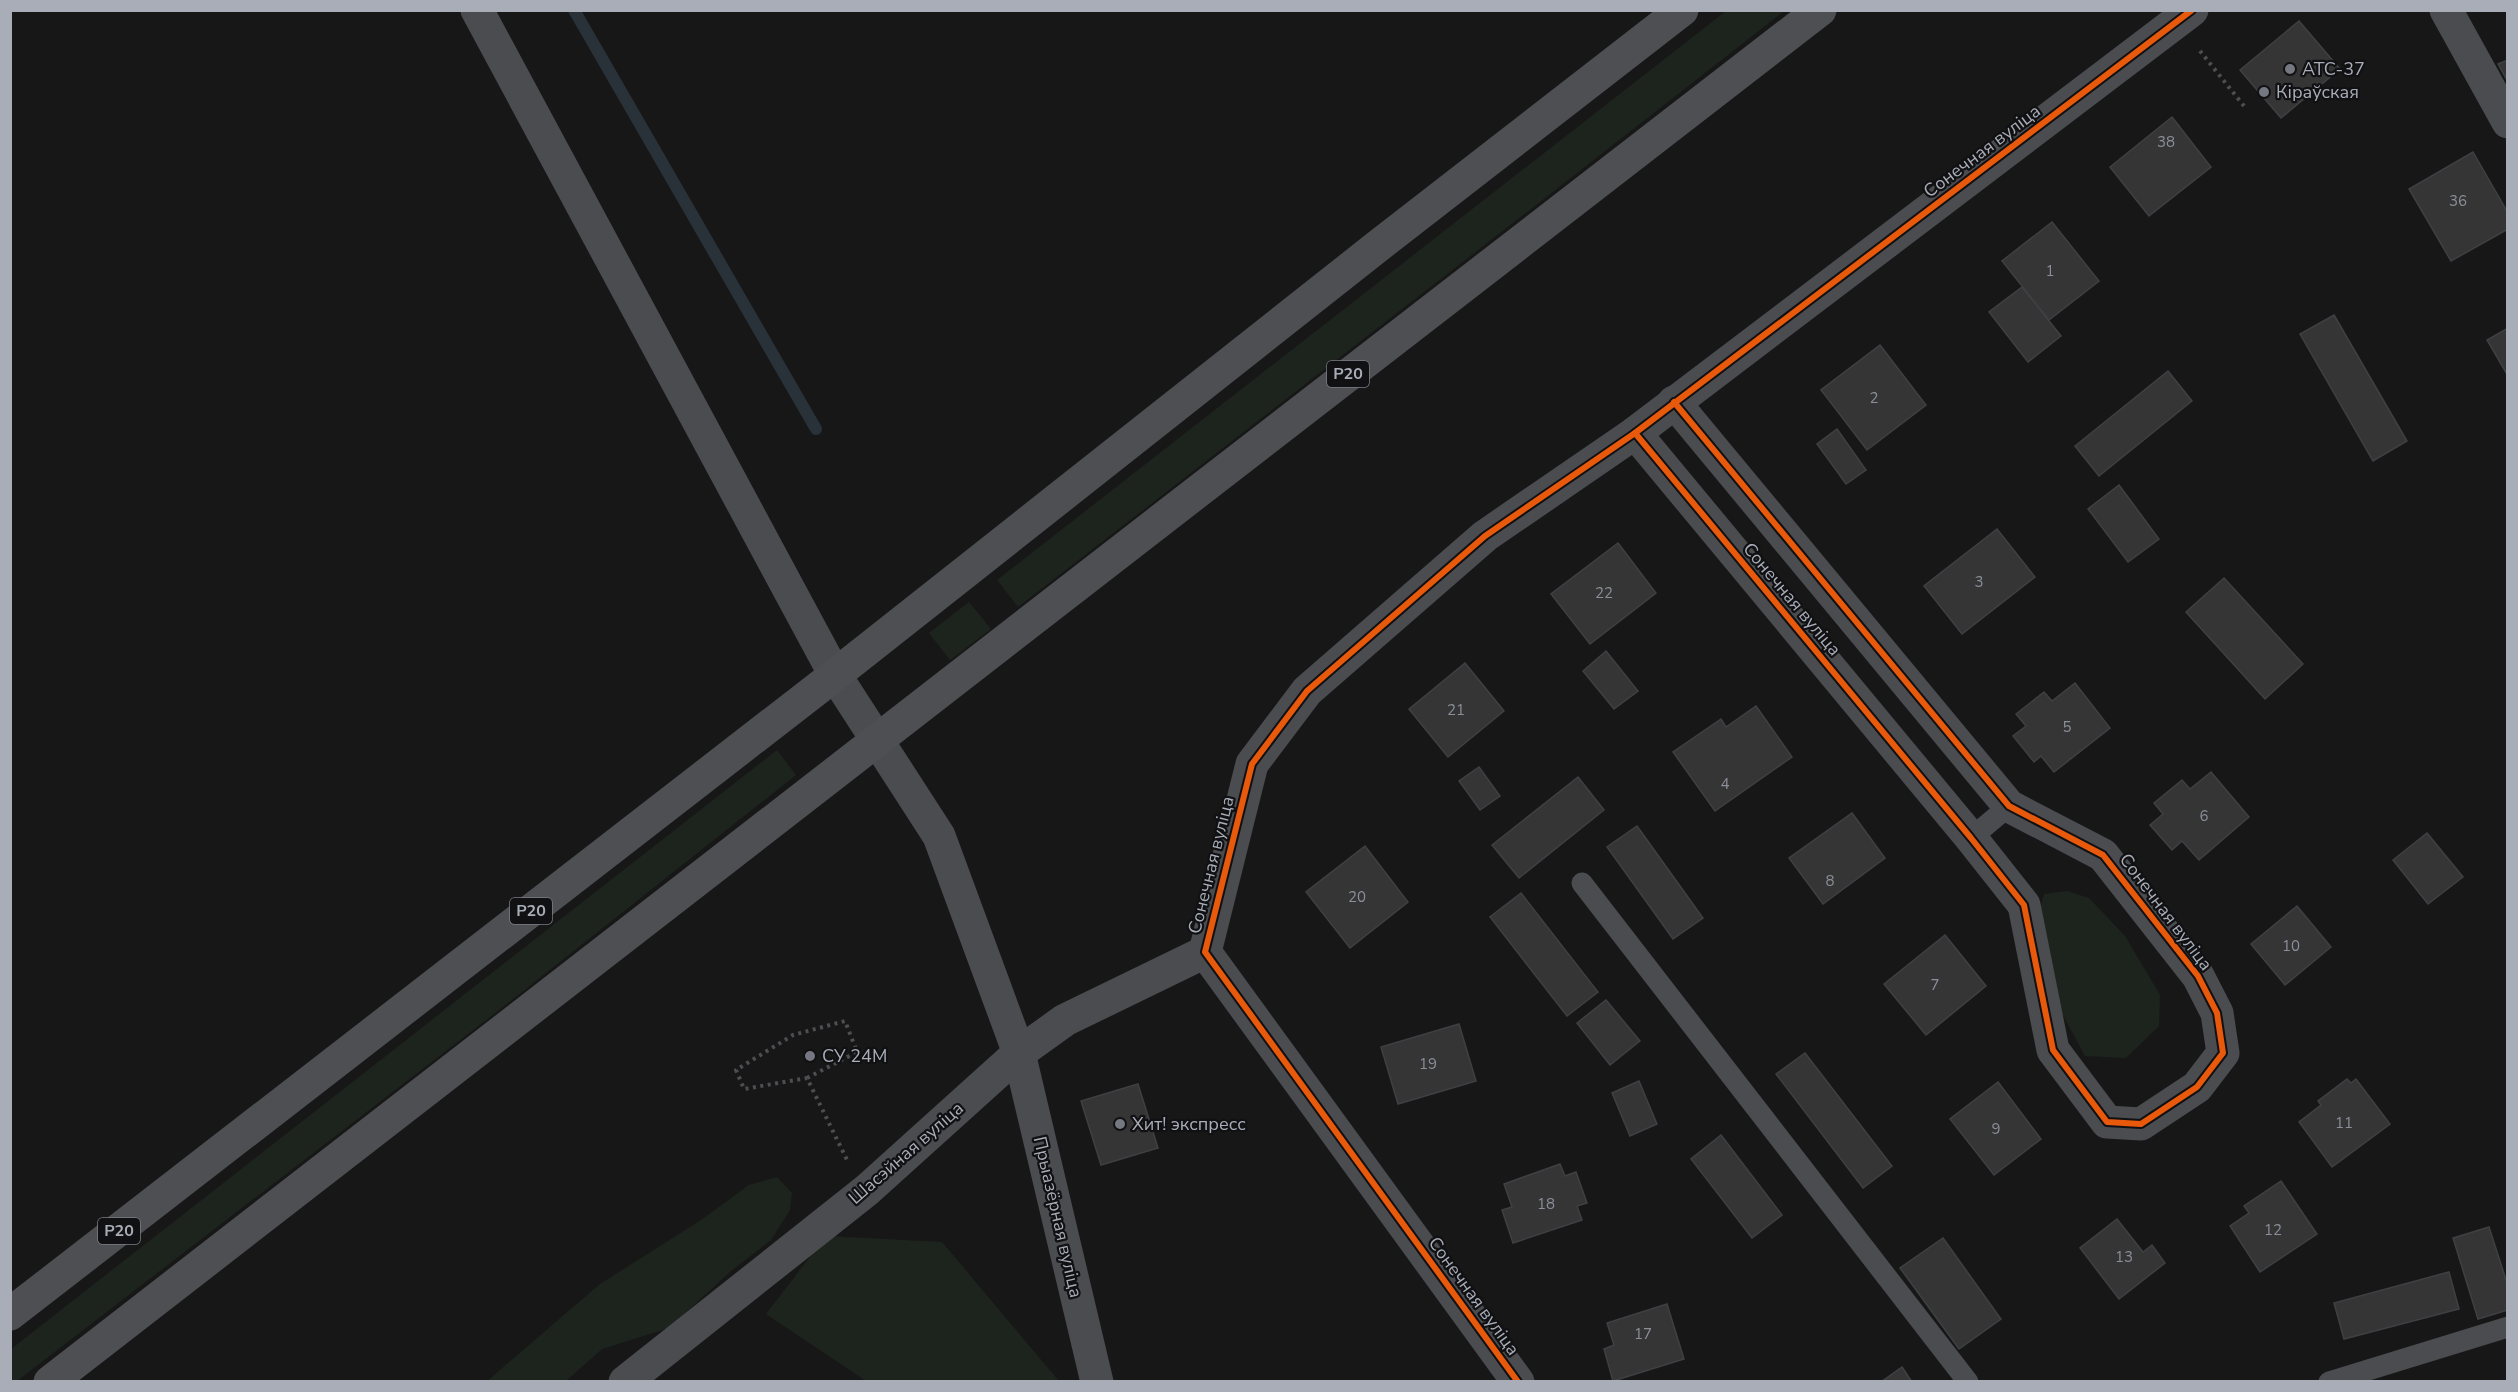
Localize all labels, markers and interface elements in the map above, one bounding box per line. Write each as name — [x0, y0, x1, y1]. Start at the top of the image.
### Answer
place label: АТС-37 — [2302, 57, 2365, 81]
marker: АТС-37 — [2283, 62, 2297, 76]
place label: Кіраўская — [2276, 80, 2359, 104]
marker: Кіраўская — [2257, 85, 2271, 99]
street label: Сонечная вуліца — [1919, 99, 2045, 203]
house number: 38 — [2157, 132, 2175, 152]
house number: 36 — [2449, 191, 2467, 211]
house number: 1 — [2045, 261, 2055, 281]
road number: Р20 — [1327, 361, 1369, 387]
house number: 2 — [1869, 388, 1879, 408]
street label: Сонечная вуліца — [1738, 537, 1846, 661]
house number: 3 — [1974, 572, 1984, 592]
house number: 22 — [1595, 583, 1613, 603]
house number: 21 — [1447, 700, 1465, 720]
house number: 5 — [2062, 717, 2072, 737]
house number: 4 — [1720, 774, 1730, 794]
street label: Сонечная вуліца — [1182, 794, 1240, 936]
house number: 6 — [2199, 806, 2209, 826]
street label: Сонечная вуліца — [2114, 849, 2218, 975]
house number: 8 — [1825, 871, 1835, 891]
house number: 20 — [1348, 887, 1366, 907]
road number: Р20 — [510, 898, 552, 924]
house number: 10 — [2282, 936, 2300, 956]
house number: 7 — [1930, 975, 1940, 995]
place label: СУ 24М — [822, 1044, 887, 1068]
marker: СУ 24М — [803, 1049, 817, 1063]
house number: 19 — [1419, 1054, 1437, 1074]
street label: Шасэйная вуліца — [843, 1096, 969, 1210]
place label: Хит! экспресс — [1132, 1112, 1246, 1136]
house number: 11 — [2335, 1113, 2353, 1133]
marker: Хит! экспресс — [1113, 1117, 1127, 1131]
house number: 9 — [1991, 1119, 2001, 1139]
street label: Прыазёрная вуліца — [1028, 1134, 1088, 1300]
house number: 18 — [1537, 1194, 1555, 1214]
road number: Р20 — [98, 1218, 140, 1244]
house number: 12 — [2264, 1220, 2282, 1240]
street label: Сонечная вуліца — [1423, 1232, 1525, 1360]
house number: 13 — [2115, 1247, 2133, 1267]
house number: 17 — [1634, 1324, 1652, 1344]

